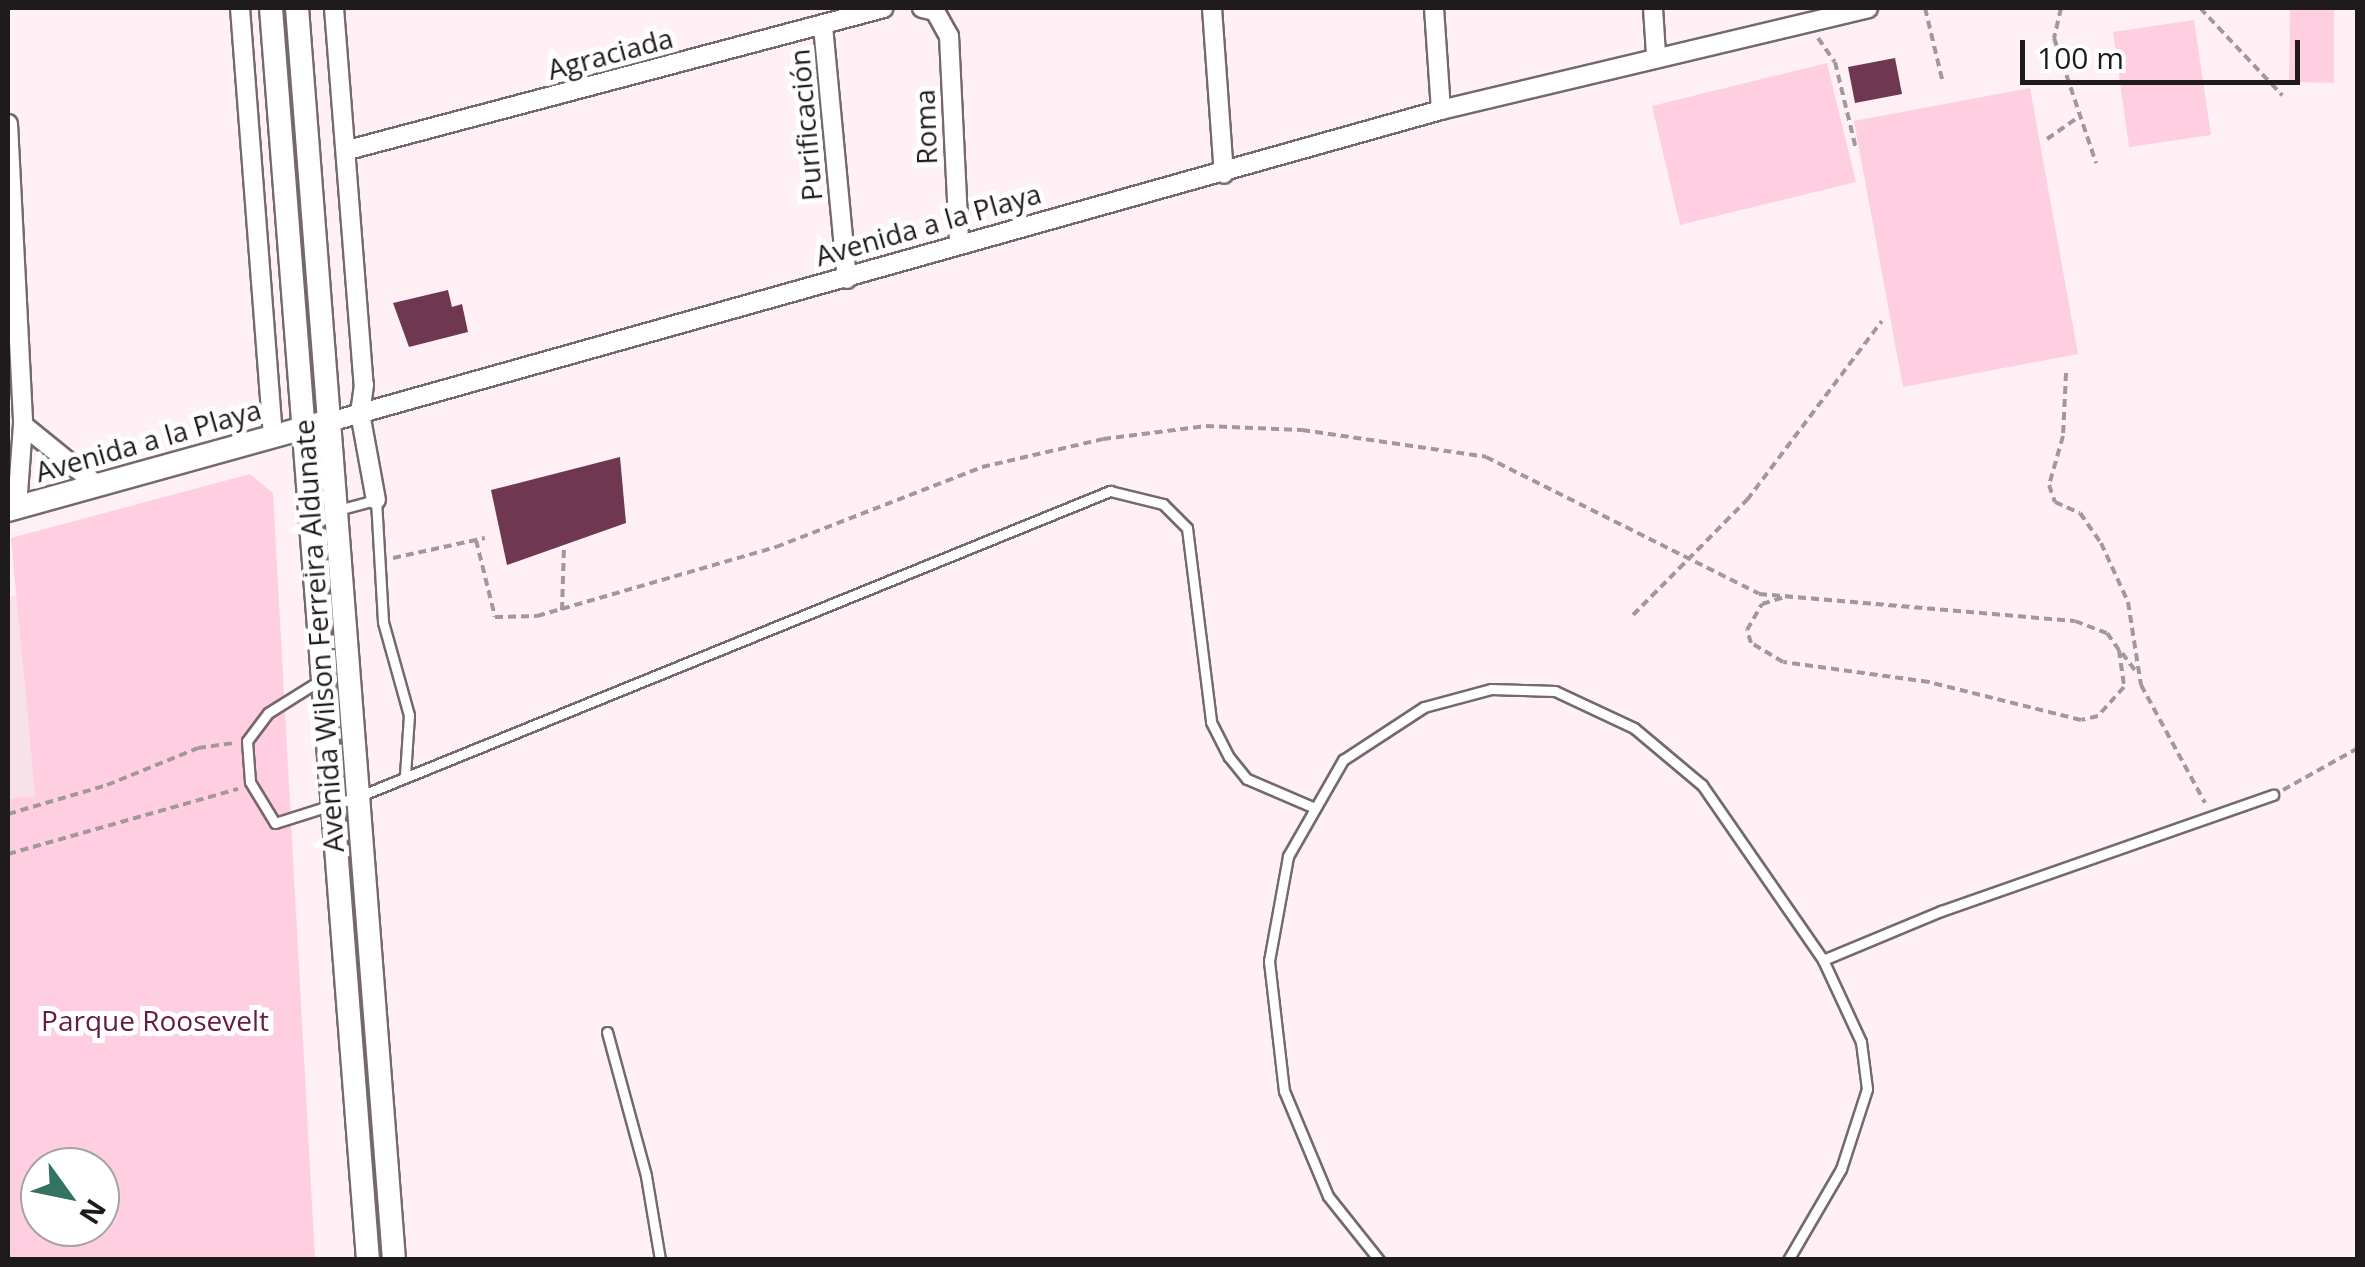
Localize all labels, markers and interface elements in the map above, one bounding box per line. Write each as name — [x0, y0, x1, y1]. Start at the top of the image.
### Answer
street label: Agraciada — [544, 20, 676, 86]
scale bar — [2025, 20, 2305, 82]
text: 100 m — [2037, 37, 2124, 78]
street label: Purificación — [782, 48, 828, 202]
street label: Roma — [907, 89, 943, 165]
street label: Avenida a la Playa — [811, 176, 1045, 272]
street label: Avenida a la Playa — [31, 392, 265, 488]
street label: Avenida Wilson Ferreira Aldunate — [286, 418, 350, 854]
park label: Parque Roosevelt — [41, 1003, 269, 1037]
north arrow — [20, 1147, 120, 1247]
text: N — [71, 1192, 116, 1232]

